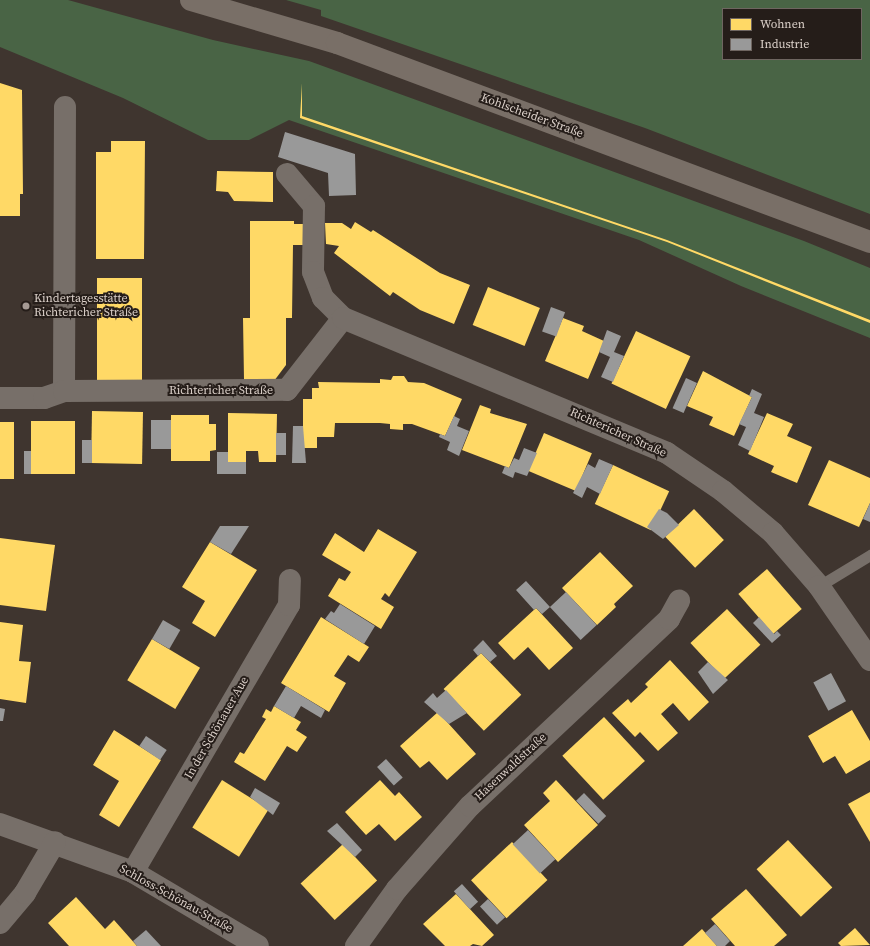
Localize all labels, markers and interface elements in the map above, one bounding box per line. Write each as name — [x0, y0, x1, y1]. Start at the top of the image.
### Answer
legend — [722, 8, 862, 60]
text: Wohnen — [760, 16, 805, 32]
text: Industrie — [760, 36, 809, 52]
street label: Kohlscheider Straße — [479, 91, 585, 141]
place label: Kindertagesstätte Richtericher Straße — [34, 292, 138, 320]
marker: Kindertagesstätte Richtericher Straße — [21, 301, 31, 311]
street label: Richtericher Straße — [169, 384, 273, 398]
street label: Richtericher Straße — [568, 405, 668, 461]
street label: In der Schönauer Aue — [182, 674, 252, 782]
street label: Hasenwaldstraße — [472, 730, 550, 804]
street label: Schloss-Schönau-Straße — [117, 862, 235, 936]

